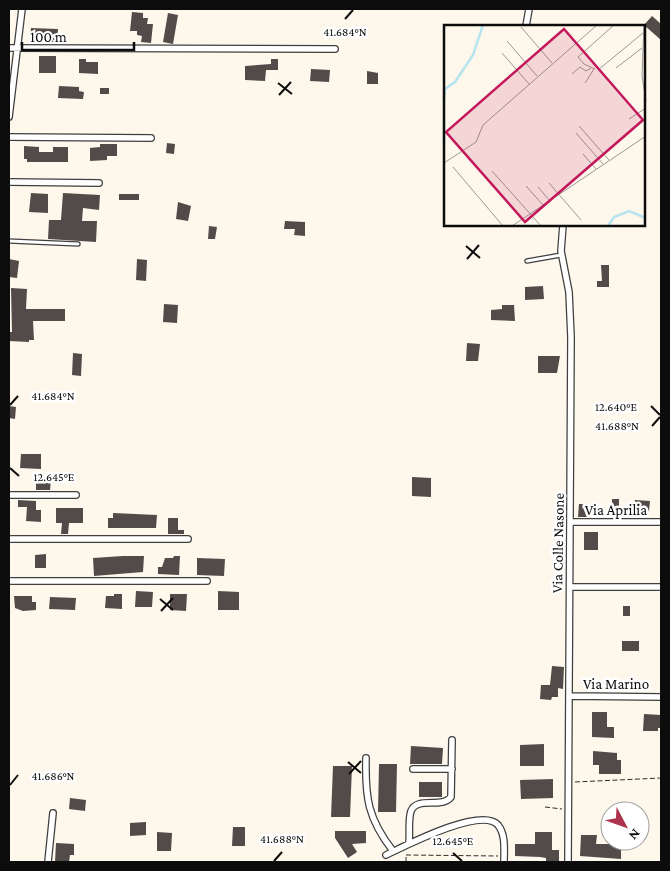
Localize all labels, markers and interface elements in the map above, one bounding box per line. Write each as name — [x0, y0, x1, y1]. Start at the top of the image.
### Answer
scale bar — [22, 20, 135, 52]
text: 41.684°N — [323, 25, 367, 39]
inset map — [444, 25, 645, 226]
text: 100 m — [30, 29, 67, 45]
text: 41.684°N — [31, 389, 75, 403]
text: 12.640°E — [595, 400, 638, 414]
text: 41.688°N — [595, 419, 639, 433]
text: 12.645°E — [34, 470, 75, 484]
street label: Via Colle Nasone — [549, 492, 567, 593]
street label: Via Aprilia — [585, 502, 647, 519]
street label: Via Marino — [583, 676, 649, 692]
text: 41.686°N — [31, 769, 75, 783]
north arrow — [600, 801, 650, 851]
text: N — [625, 826, 644, 844]
text: 41.688°N — [260, 832, 304, 846]
text: 12.645°E — [433, 834, 474, 848]

